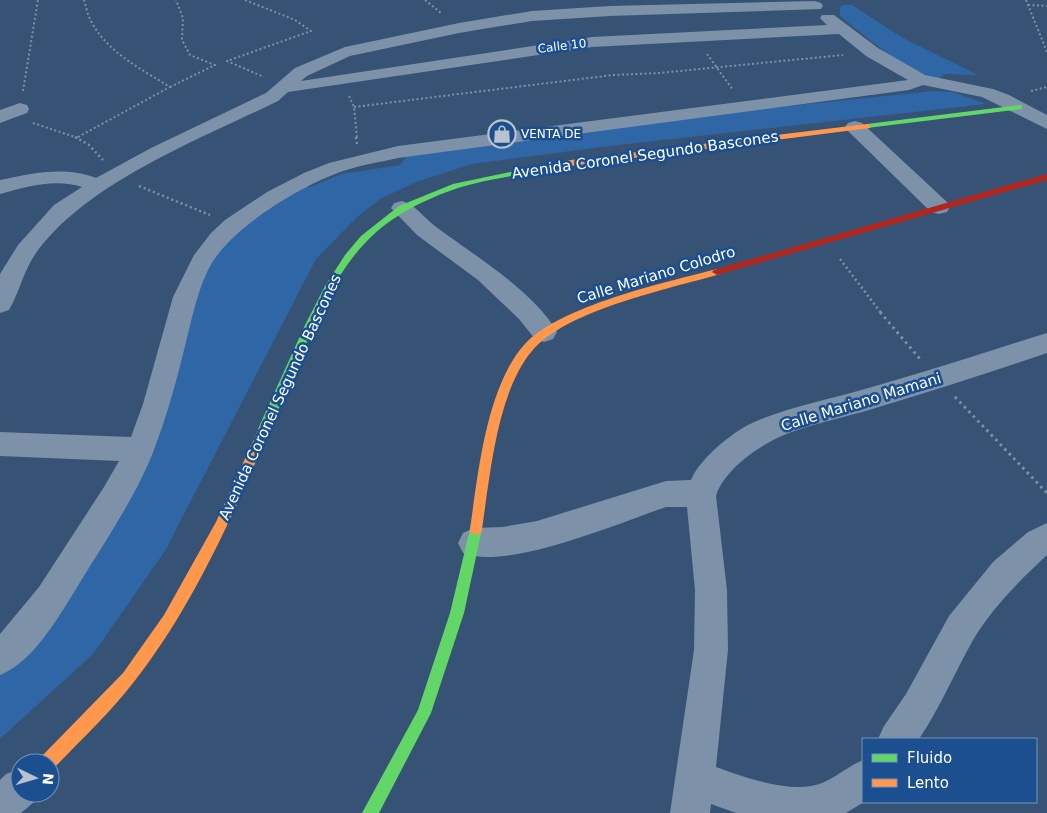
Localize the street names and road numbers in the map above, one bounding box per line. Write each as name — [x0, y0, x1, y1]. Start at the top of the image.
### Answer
street label: Calle 10 — [537, 36, 587, 56]
street label: Avenida Coronel Segundo Bascones — [511, 127, 780, 183]
street label: Calle Mariano Colodro — [575, 242, 737, 308]
street label: Avenida Coronel Segundo Bascones — [215, 271, 345, 523]
street label: Calle Mariano Mamani — [779, 369, 943, 435]

